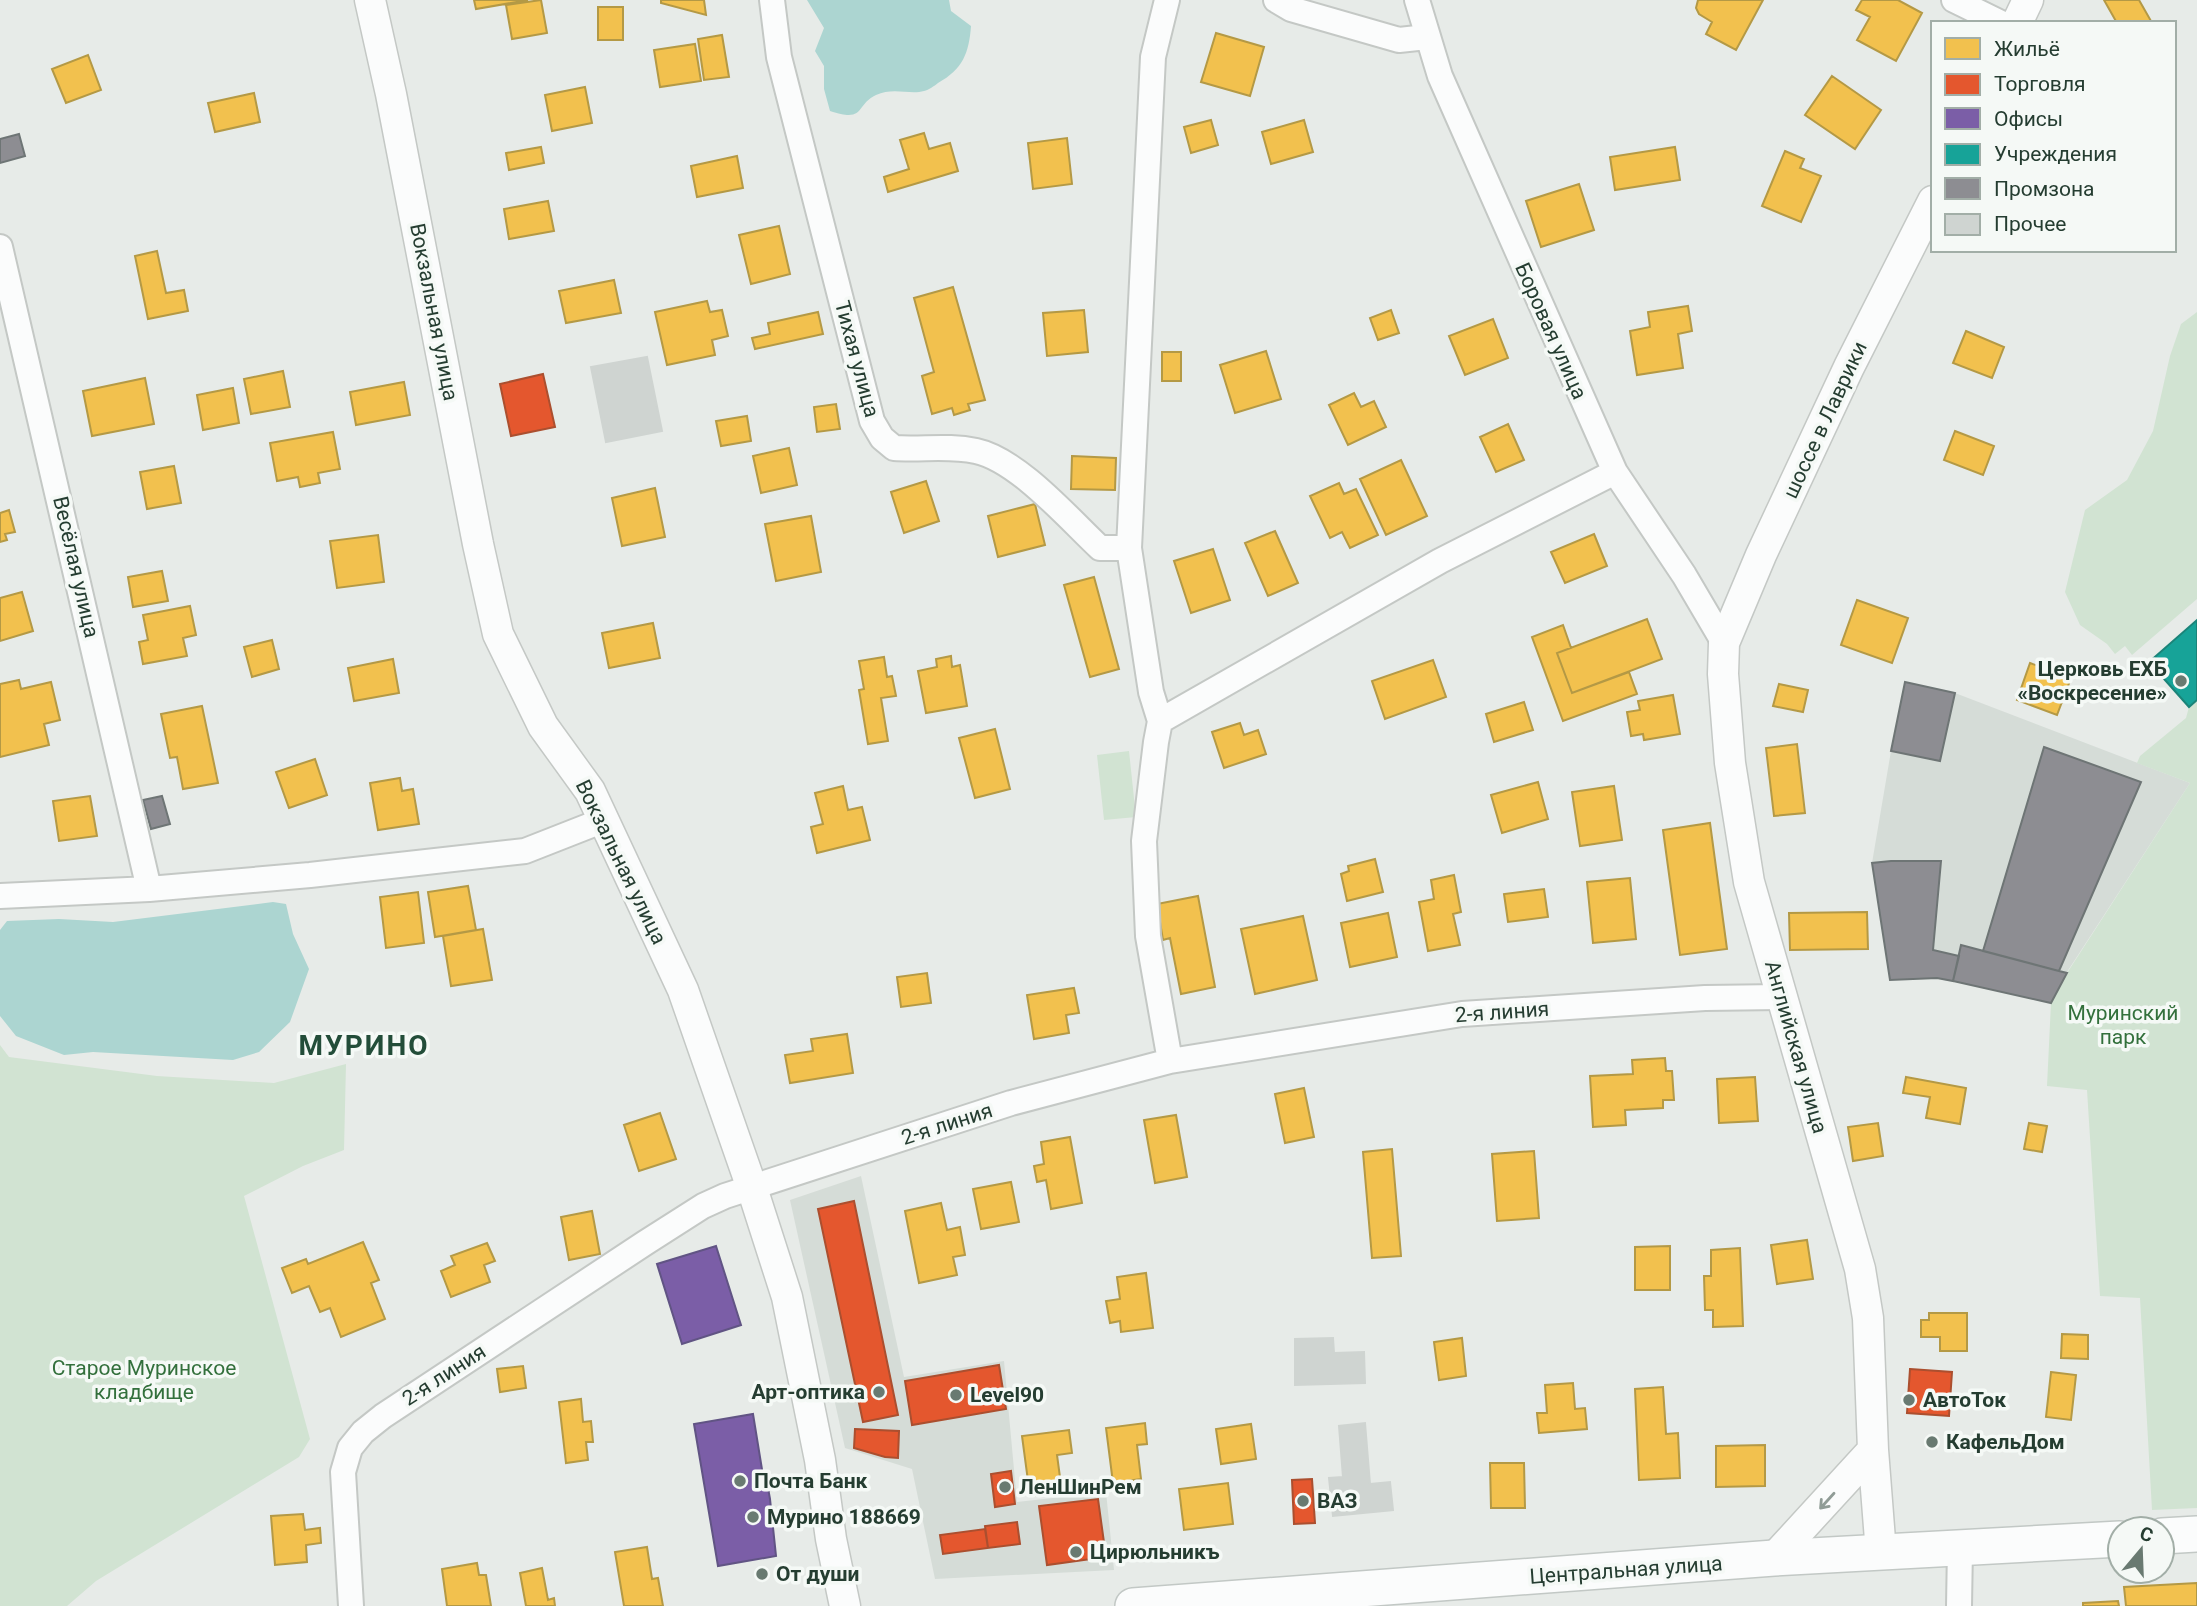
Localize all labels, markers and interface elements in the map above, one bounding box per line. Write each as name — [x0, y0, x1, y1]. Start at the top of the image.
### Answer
legend — [1931, 21, 2176, 252]
text: Жильё — [1994, 37, 2060, 61]
text: Торговля — [1994, 72, 2086, 96]
text: Офисы — [1994, 107, 2063, 131]
text: Учреждения — [1994, 142, 2117, 166]
text: Промзона — [1994, 177, 2095, 201]
text: Прочее — [1994, 212, 2066, 236]
street label: Вокзальная улица — [405, 221, 463, 403]
street label: Боровая улица — [1510, 259, 1592, 403]
street label: Тихая улица — [830, 298, 884, 420]
street label: шоссе в Лаврики — [1778, 338, 1872, 502]
street label: Весёлая улица — [48, 494, 104, 640]
place label: Церковь ЕХБ «Воскресение» — [2017, 657, 2167, 705]
marker: Церковь ЕХБ «Воскресение» — [2173, 673, 2189, 689]
street label: Вокзальная улица — [571, 776, 671, 948]
street label: Английская улица — [1760, 958, 1832, 1136]
street label: 2-я линия — [1454, 997, 1550, 1027]
park label: Муринский парк — [2068, 1001, 2178, 1049]
district label: МУРИНО — [299, 1029, 429, 1062]
street label: 2-я линия — [898, 1098, 996, 1150]
street label: 2-я линия — [398, 1339, 490, 1411]
park label: Старое Муринское кладбище — [52, 1356, 236, 1404]
place label: Арт-оптика — [752, 1380, 865, 1404]
place label: Level90 — [970, 1383, 1044, 1407]
marker: Арт-оптика — [871, 1384, 887, 1400]
marker: Level90 — [948, 1387, 964, 1403]
place label: АвтоТок — [1923, 1388, 2006, 1412]
marker: АвтоТок — [1901, 1392, 1917, 1408]
place label: КафельДом — [1946, 1430, 2065, 1454]
marker: КафельДом — [1924, 1434, 1940, 1450]
place label: Почта Банк — [754, 1469, 868, 1493]
marker: Почта Банк — [732, 1473, 748, 1489]
place label: ЛенШинРем — [1019, 1475, 1142, 1499]
marker: ЛенШинРем — [997, 1479, 1013, 1495]
place label: ВАЗ — [1317, 1489, 1358, 1513]
one-way arrow — [1819, 1492, 1835, 1510]
marker: ВАЗ — [1295, 1493, 1311, 1509]
place label: Мурино 188669 — [767, 1505, 921, 1529]
marker: Мурино 188669 — [745, 1509, 761, 1525]
north arrow — [2106, 1515, 2176, 1585]
text: С — [2137, 1522, 2156, 1547]
place label: Цирюльникъ — [1090, 1540, 1220, 1564]
marker: Цирюльникъ — [1068, 1544, 1084, 1560]
street label: Центральная улица — [1529, 1551, 1723, 1589]
place label: От души — [776, 1562, 860, 1586]
marker: От души — [754, 1566, 770, 1582]

